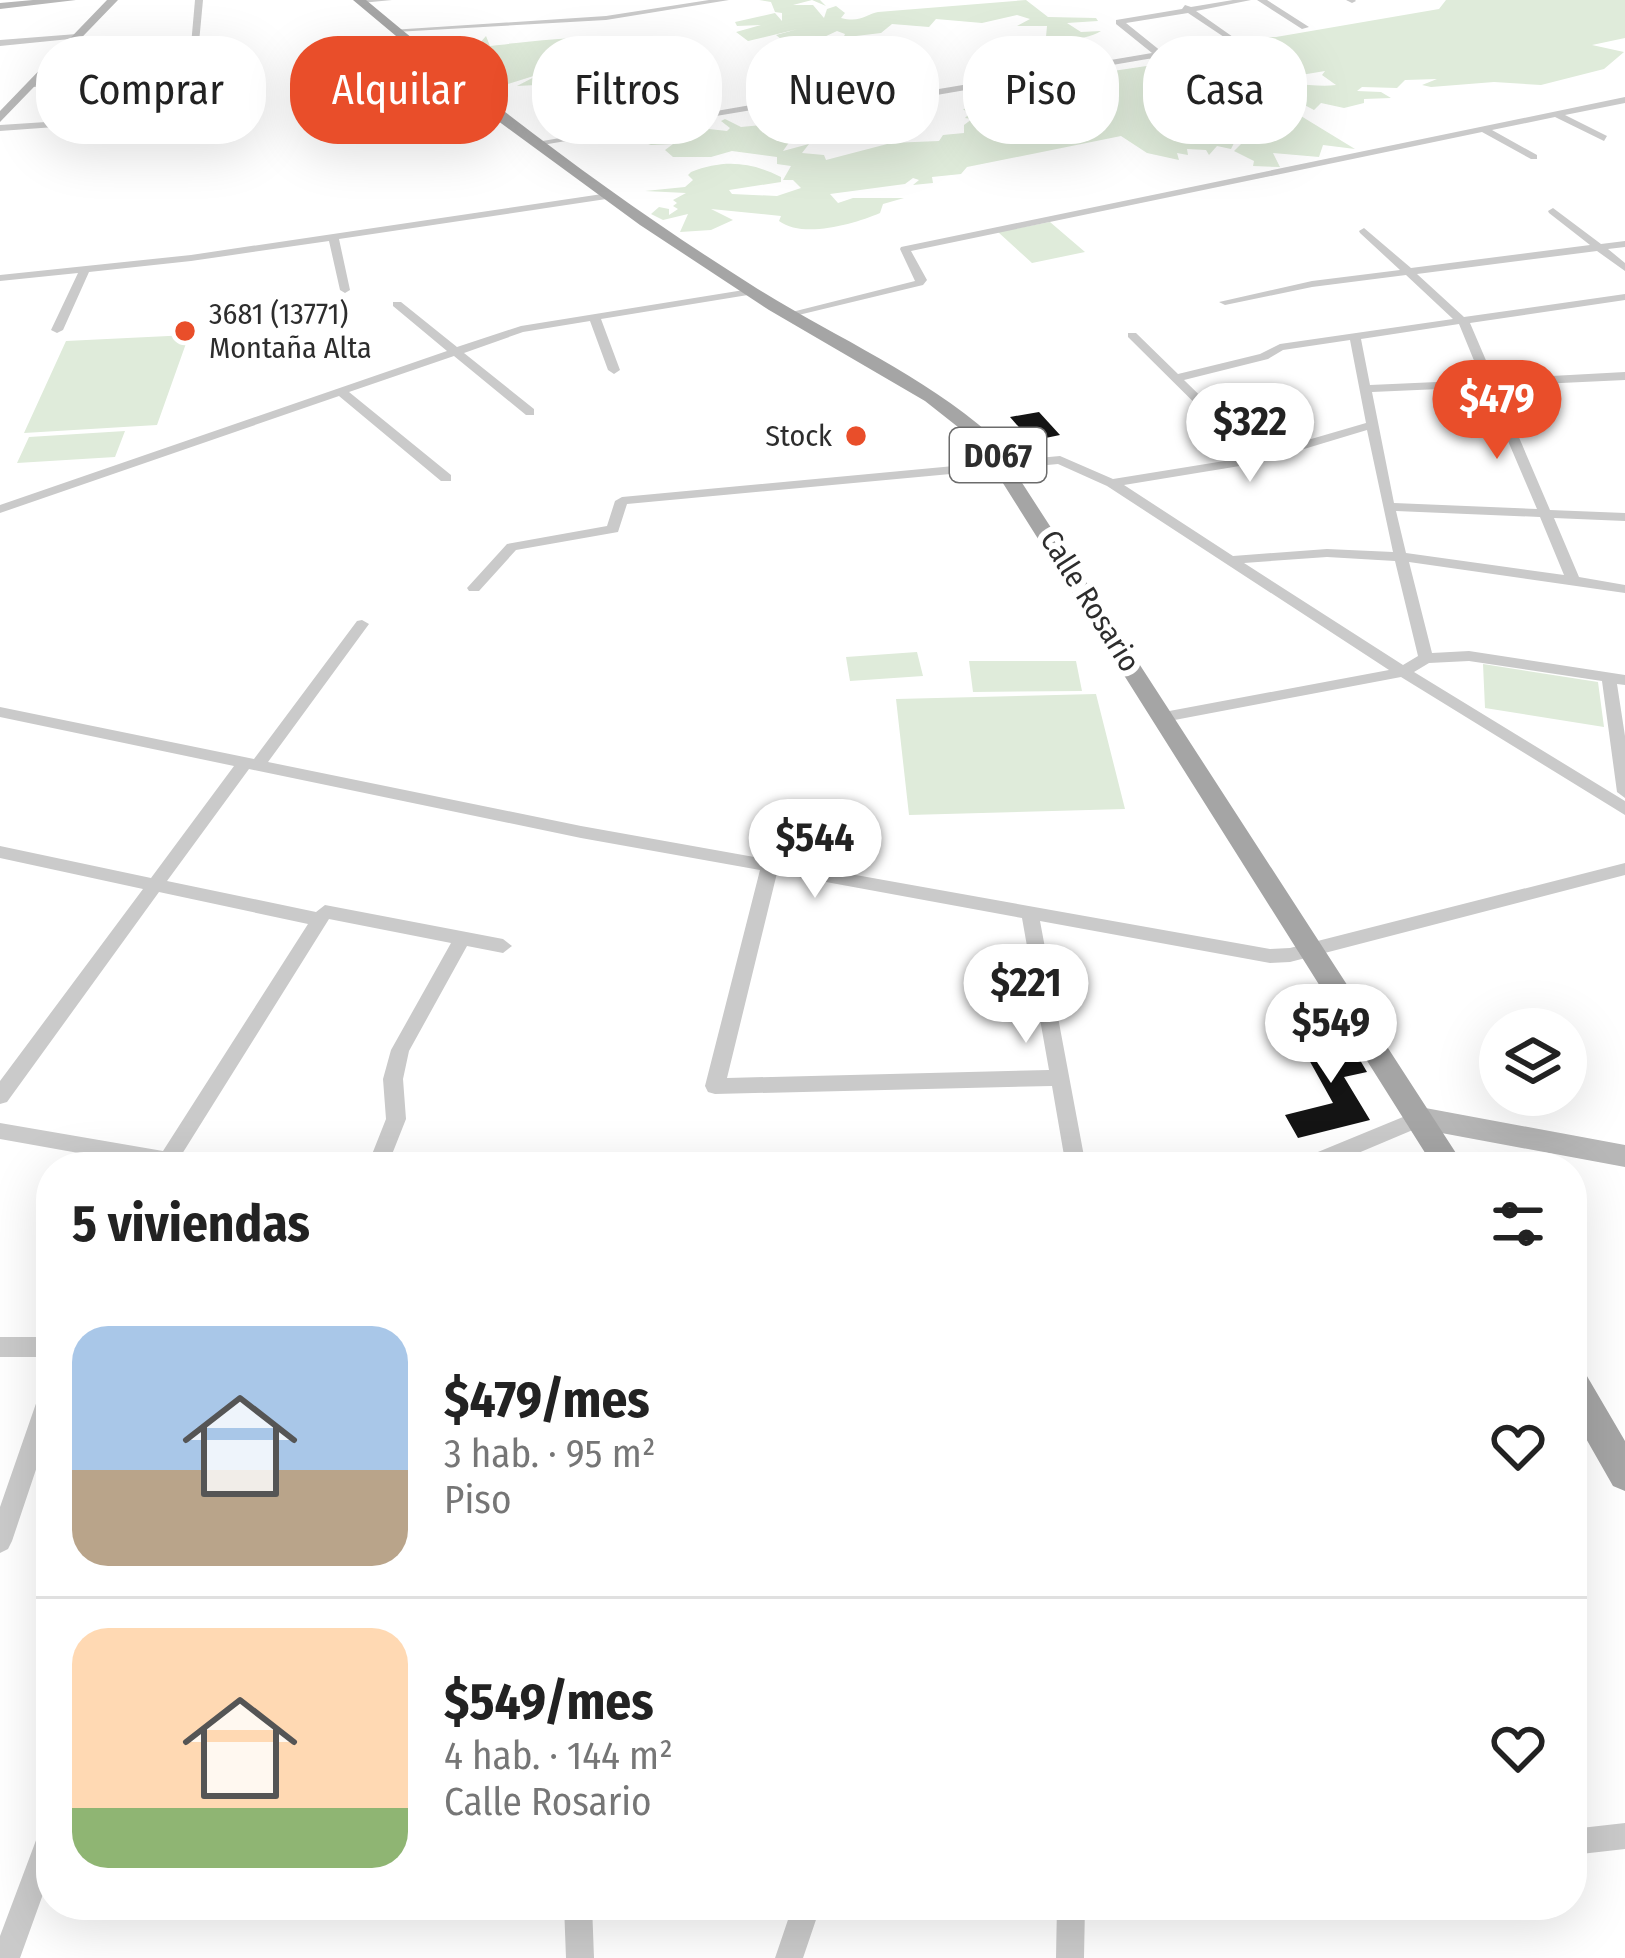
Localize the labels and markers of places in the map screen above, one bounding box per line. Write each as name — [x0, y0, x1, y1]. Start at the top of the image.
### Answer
place label: 3681 (13771) Montaña Alta — [209, 296, 372, 366]
marker: 3681 (13771) Montaña Alta — [172, 318, 198, 344]
pin: $479 — [1426, 360, 1568, 462]
pin: $322 — [1179, 383, 1321, 485]
place label: Stock — [765, 418, 832, 454]
marker: Stock — [843, 423, 869, 449]
pin: $544 — [744, 799, 886, 901]
pin: $221 — [955, 944, 1097, 1046]
pin: $549 — [1260, 984, 1402, 1086]

